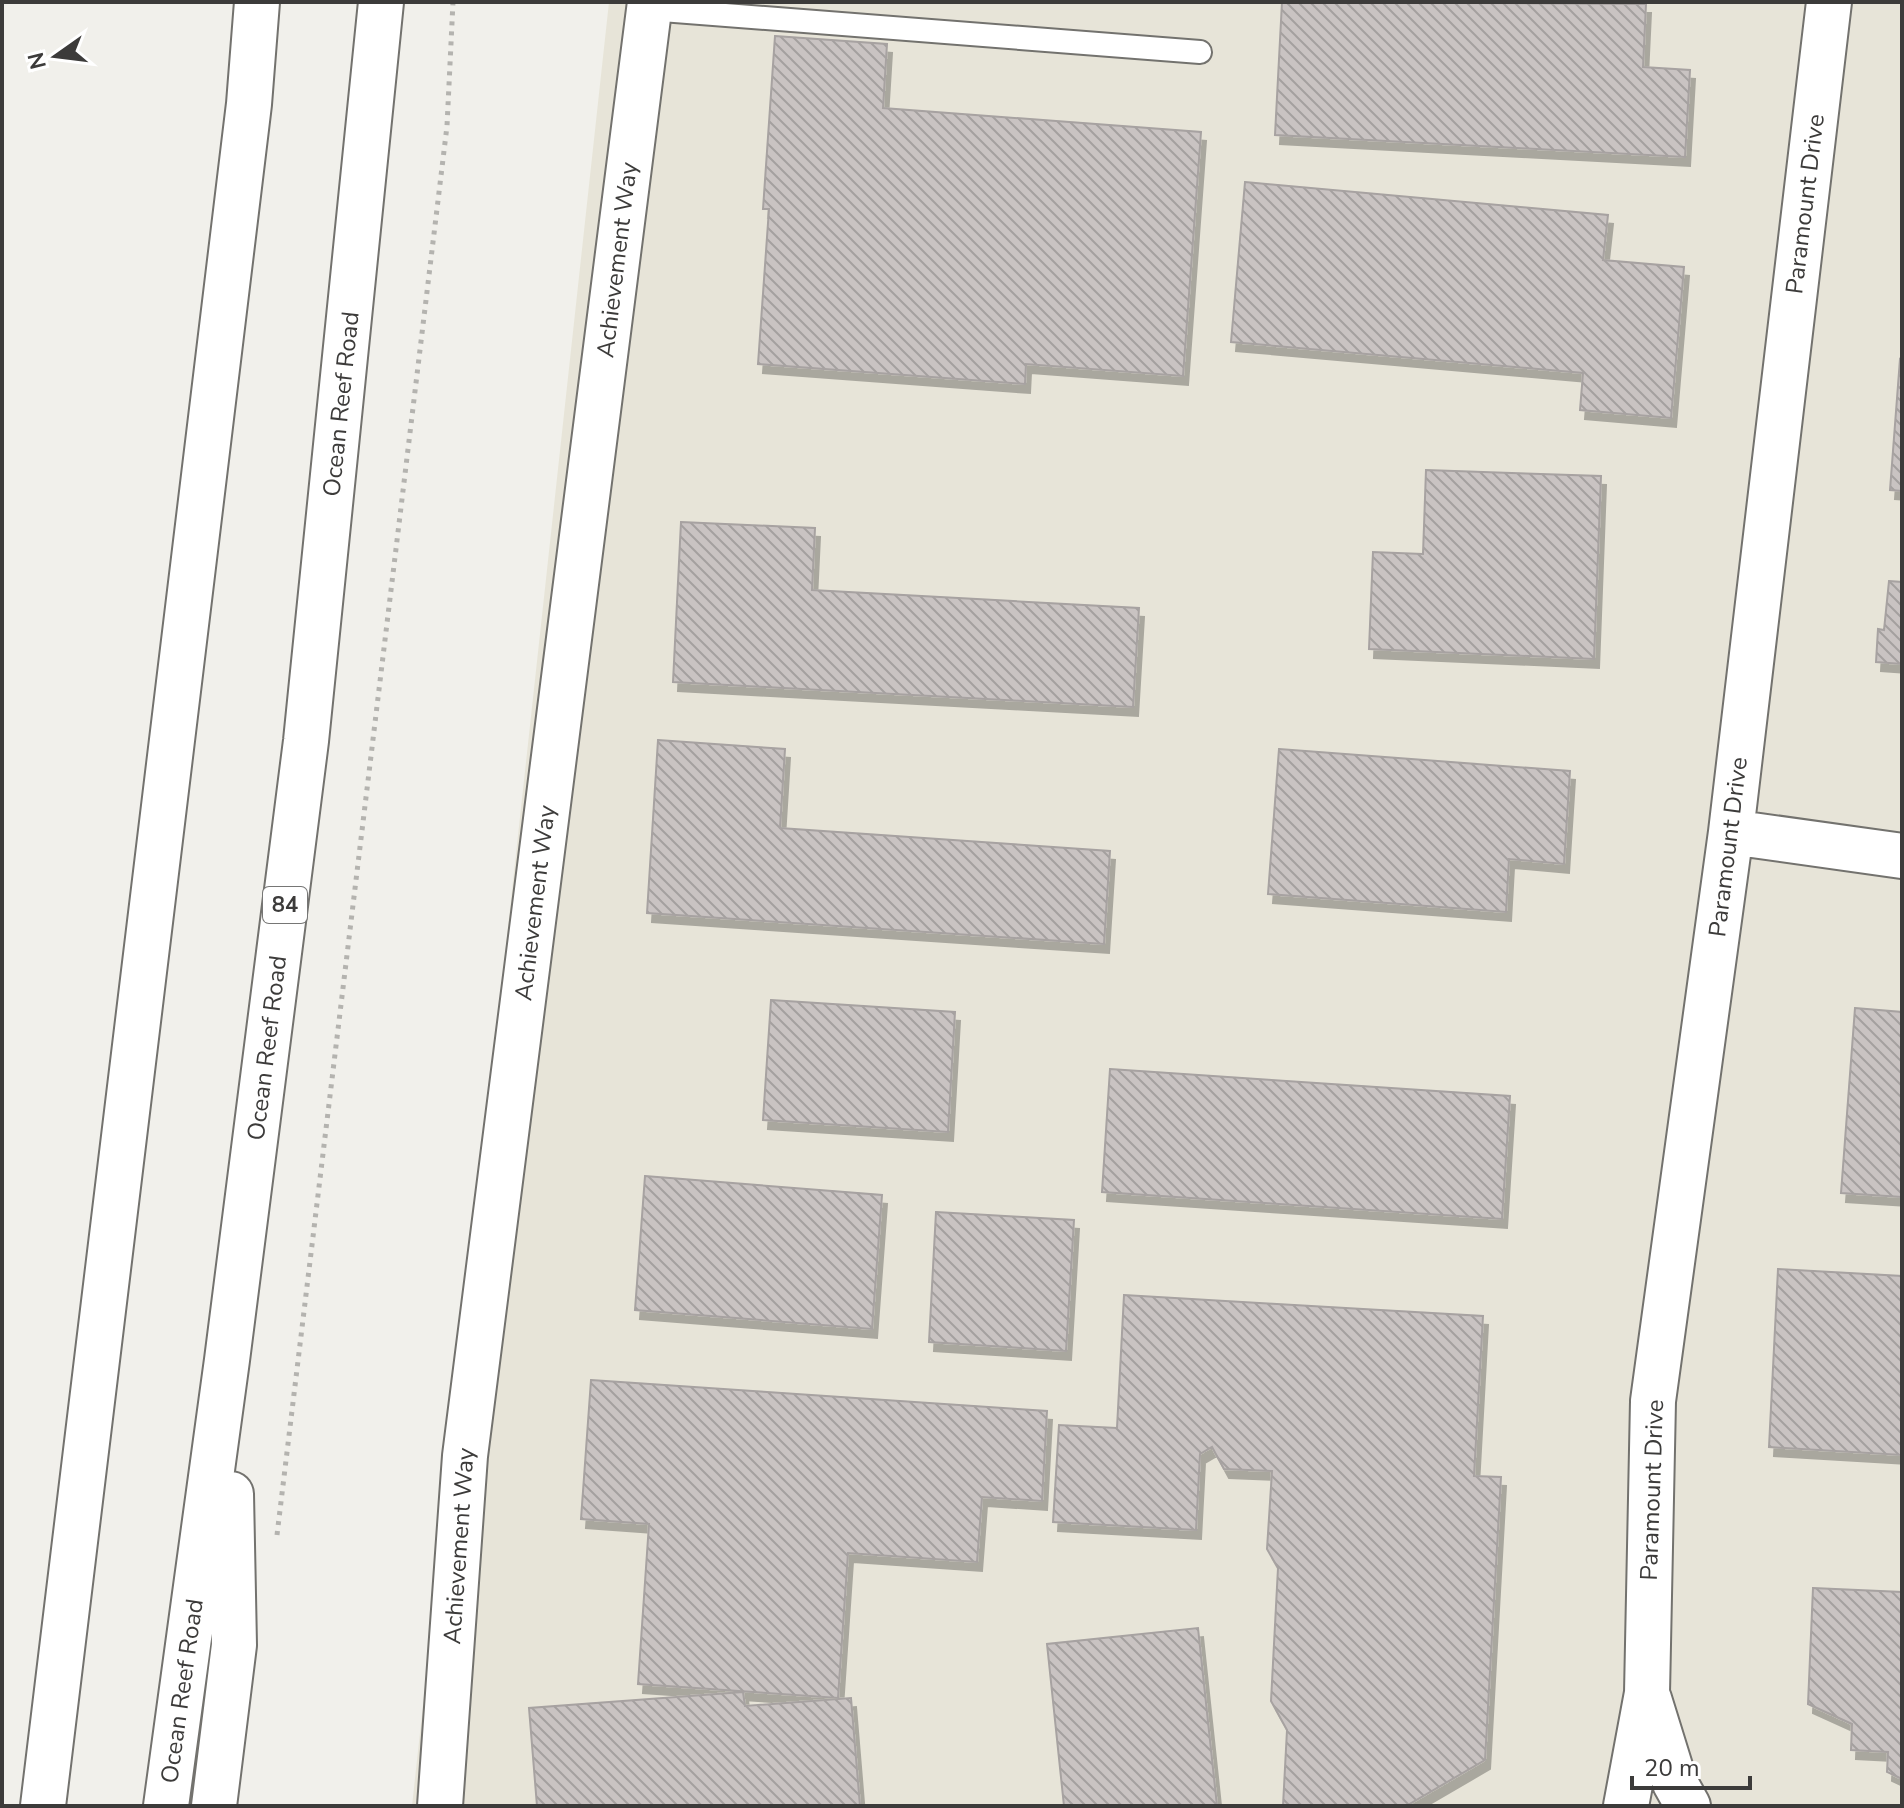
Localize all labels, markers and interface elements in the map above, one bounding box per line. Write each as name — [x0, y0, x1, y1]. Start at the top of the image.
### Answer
north arrow — [16, 16, 96, 96]
text: N — [21, 49, 54, 72]
street label: Paramount Drive — [1778, 112, 1832, 296]
street label: Achievement Way — [589, 160, 645, 360]
street label: Ocean Reef Road — [315, 310, 367, 498]
street label: Paramount Drive — [1701, 755, 1755, 939]
street label: Achievement Way — [507, 803, 563, 1003]
road number: 84 — [263, 887, 307, 923]
street label: Ocean Reef Road — [240, 954, 294, 1142]
street label: Paramount Drive — [1633, 1399, 1671, 1581]
street label: Achievement Way — [436, 1446, 482, 1645]
street label: Ocean Reef Road — [153, 1597, 211, 1785]
scale bar — [1632, 1740, 1750, 1790]
text: 20 m — [1644, 1752, 1700, 1784]

